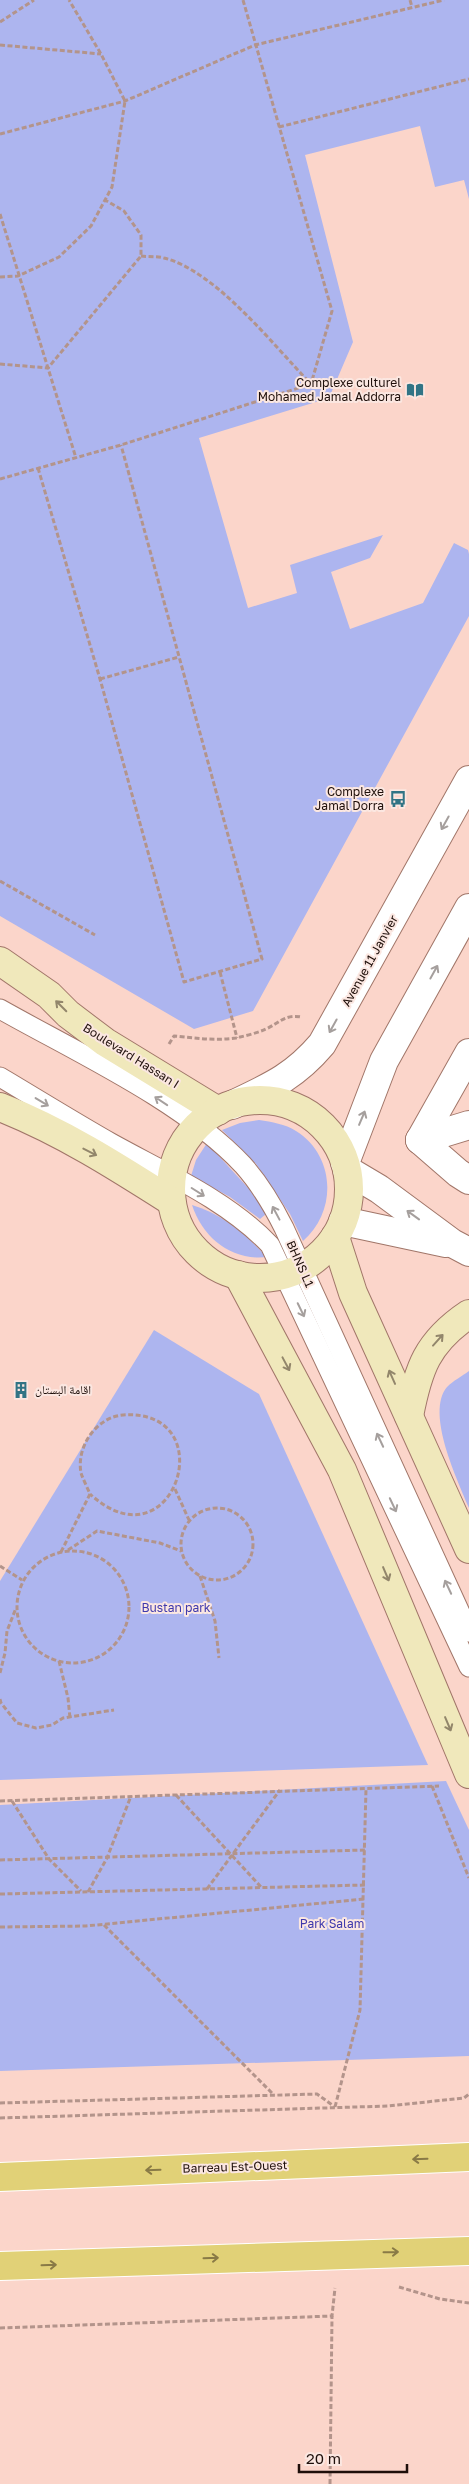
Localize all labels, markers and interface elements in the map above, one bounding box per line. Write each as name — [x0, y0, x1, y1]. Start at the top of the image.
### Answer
place label: Complexe culturel Mohamed Jamal Addorra — [258, 375, 401, 404]
library icon: Complexe culturel Mohamed Jamal Addorra — [405, 380, 425, 400]
place label: Complexe Jamal Dorra — [315, 784, 384, 813]
bus stop icon: Complexe Jamal Dorra — [388, 789, 408, 809]
one-way arrow — [440, 815, 450, 829]
street label: Avenue 11 Janvier — [338, 912, 401, 1009]
one-way arrow — [429, 965, 439, 980]
one-way arrow — [55, 1000, 67, 1012]
one-way arrow — [328, 1019, 338, 1033]
street label: Boulevard Hassan I — [80, 1020, 182, 1091]
one-way arrow — [154, 1096, 168, 1106]
one-way arrow — [34, 1097, 48, 1107]
one-way arrow — [358, 1111, 368, 1126]
one-way arrow — [83, 1147, 98, 1157]
one-way arrow — [191, 1186, 205, 1197]
one-way arrow — [271, 1205, 281, 1220]
one-way arrow — [406, 1210, 420, 1220]
street label: BHNS L1 — [284, 1238, 317, 1290]
one-way arrow — [296, 1303, 306, 1318]
one-way arrow — [433, 1333, 444, 1346]
one-way arrow — [281, 1357, 291, 1372]
one-way arrow — [386, 1370, 396, 1385]
building icon: اقامة البستان — [11, 1380, 31, 1400]
place label: اقامة البستان — [35, 1382, 91, 1397]
one-way arrow — [375, 1433, 385, 1448]
one-way arrow — [388, 1497, 398, 1512]
one-way arrow — [381, 1566, 391, 1581]
one-way arrow — [443, 1580, 453, 1595]
park label: Bustan park — [141, 1600, 211, 1615]
one-way arrow — [444, 1716, 454, 1731]
park label: Park Salam — [300, 1916, 364, 1931]
one-way arrow — [413, 2154, 429, 2164]
street label: Barreau Est-Ouest — [182, 2157, 288, 2176]
one-way arrow — [146, 2166, 162, 2175]
one-way arrow — [383, 2247, 399, 2257]
one-way arrow — [203, 2254, 219, 2263]
one-way arrow — [40, 2260, 56, 2269]
scale bar — [299, 2442, 406, 2474]
text: 20 m — [306, 2449, 341, 2467]

